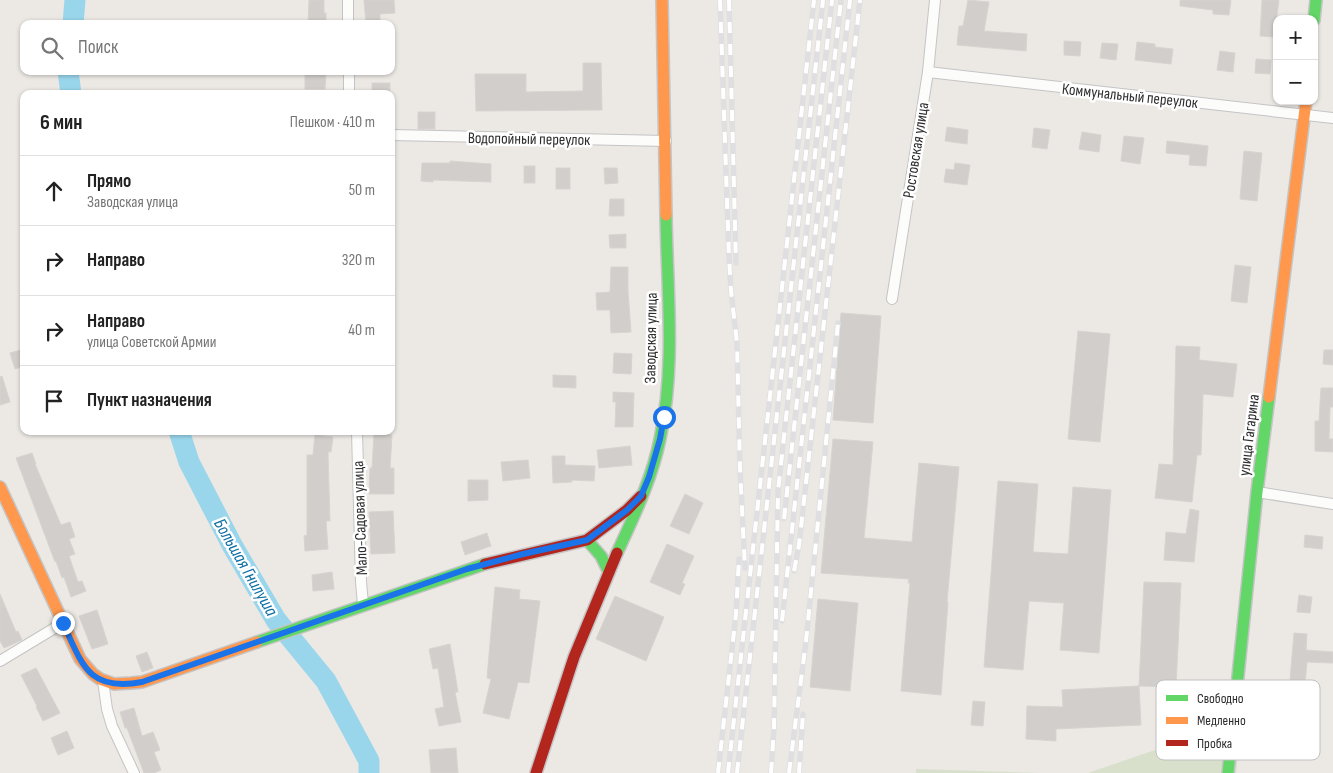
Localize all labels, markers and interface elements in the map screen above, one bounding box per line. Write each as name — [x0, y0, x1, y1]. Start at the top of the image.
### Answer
map controls — [1273, 15, 1318, 105]
button: + — [1273, 15, 1318, 60]
search box — [20, 20, 395, 75]
icon: search — [38, 34, 66, 62]
text: Поиск — [78, 36, 118, 59]
button: − — [1273, 60, 1318, 105]
street label: Коммунальный переулок — [1061, 80, 1200, 113]
street label: Ростовская улица — [900, 101, 933, 200]
text: 6 мин — [40, 110, 82, 135]
text: Пешком · 410 m — [290, 113, 375, 132]
street label: Водопойный переулок — [468, 129, 591, 150]
text: Прямо — [87, 170, 131, 193]
icon: ahead — [40, 177, 68, 205]
text: 50 m — [349, 181, 375, 200]
text: Заводская улица — [87, 193, 178, 212]
icon: right — [40, 247, 68, 275]
text: Направо — [87, 249, 145, 272]
text: 320 m — [342, 251, 375, 270]
street label: Заводская улица — [641, 292, 662, 384]
text: Направо — [87, 310, 145, 333]
icon: right — [40, 317, 68, 345]
text: 40 m — [348, 321, 375, 340]
text: улица Советской Армии — [87, 333, 216, 352]
icon: arrive — [40, 387, 68, 415]
text: Пункт назначения — [87, 389, 212, 412]
street label: улица Гагарина — [1235, 393, 1264, 477]
route start — [653, 406, 676, 429]
street label: Мало-Садовая улица — [349, 461, 372, 575]
water label: Большая Гнилуша — [209, 515, 282, 620]
route end — [52, 612, 75, 635]
legend — [1156, 680, 1320, 760]
text: Свободно — [1197, 690, 1244, 707]
text: Медленно — [1197, 712, 1246, 729]
text: Пробка — [1197, 735, 1232, 752]

